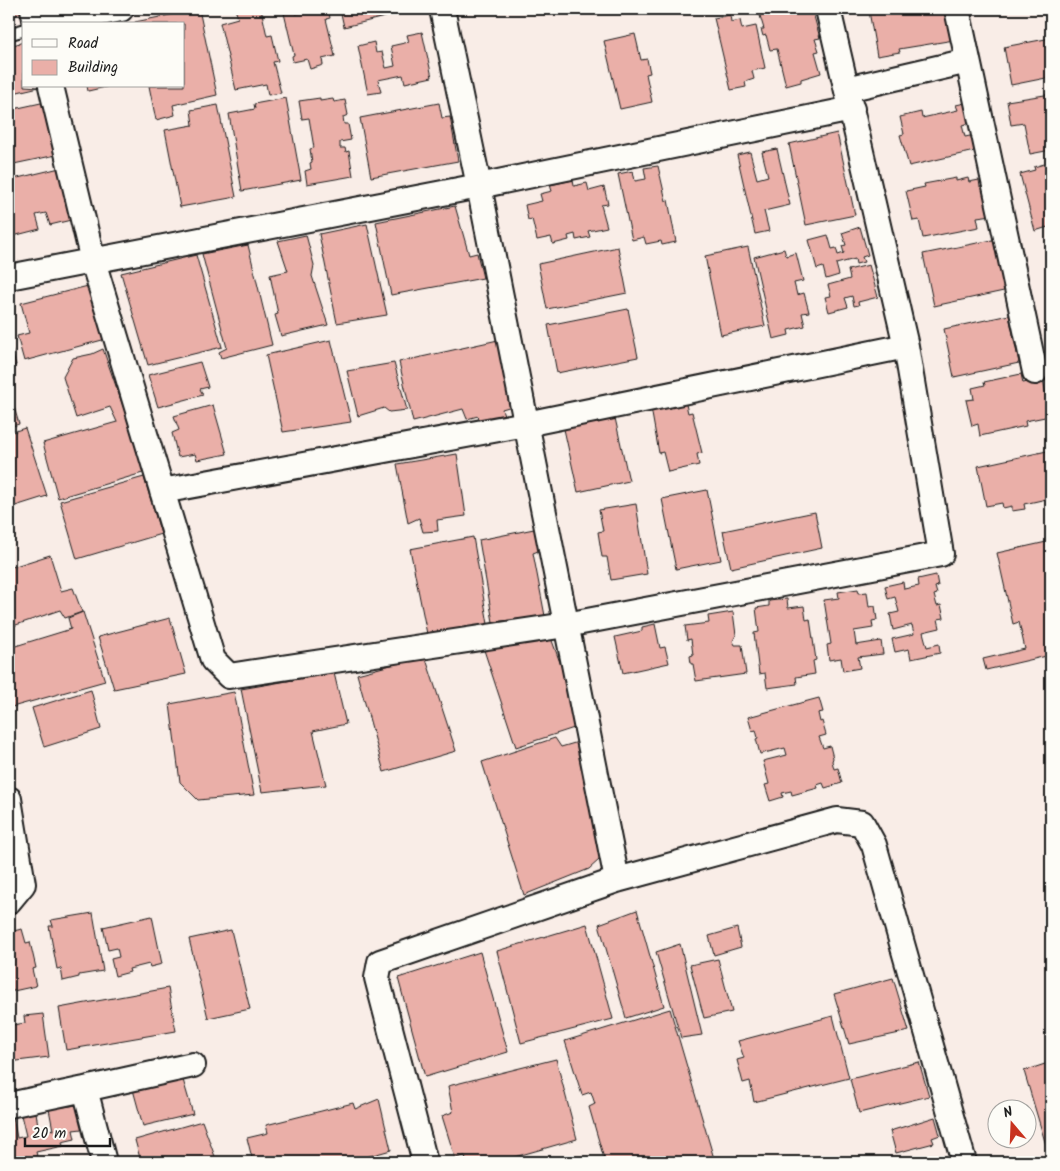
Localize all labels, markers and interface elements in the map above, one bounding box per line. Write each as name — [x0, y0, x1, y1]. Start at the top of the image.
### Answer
legend — [22, 22, 185, 88]
text: Road — [68, 32, 99, 56]
text: Building — [68, 56, 118, 80]
north arrow — [988, 1098, 1038, 1148]
text: N — [1000, 1101, 1016, 1124]
scale bar — [25, 1116, 110, 1148]
text: 20 m — [32, 1122, 66, 1146]

